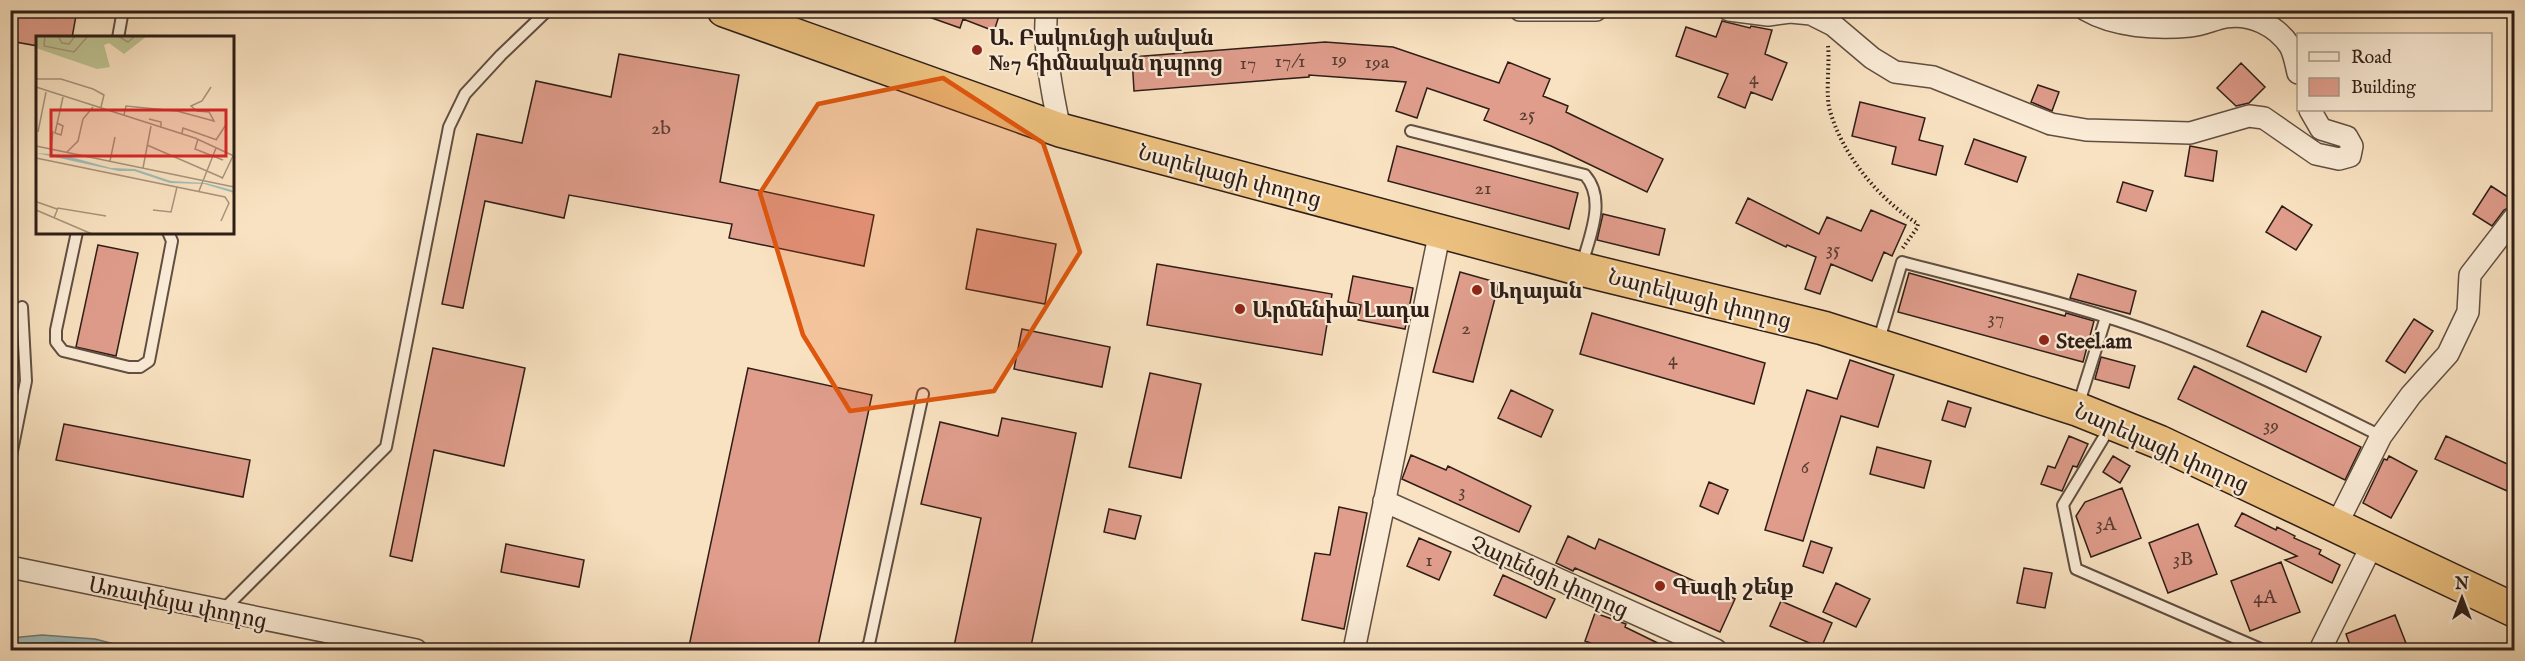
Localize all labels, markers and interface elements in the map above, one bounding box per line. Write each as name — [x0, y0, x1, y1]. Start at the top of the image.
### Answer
place label: Ա. Բակունցի անվան №7 հիմնական դպրոց — [989, 25, 1223, 78]
legend — [2297, 33, 2492, 111]
inset map — [36, 36, 234, 234]
marker: Ա. Բակունցի անվան №7 հիմնական դպրոց — [970, 43, 984, 57]
house number: 19 — [1331, 47, 1347, 72]
text: Road — [2351, 47, 2392, 70]
house number: 17/1 — [1274, 49, 1306, 74]
house number: 19a — [1365, 50, 1390, 75]
house number: 17 — [1240, 51, 1256, 76]
house number: 4 — [1749, 66, 1759, 91]
text: Building — [2351, 77, 2416, 100]
house number: 25 — [1519, 102, 1535, 127]
house number: 2b — [651, 116, 671, 141]
street label: Նարեկացի փողոց — [1135, 139, 1324, 215]
house number: 21 — [1475, 176, 1491, 201]
house number: 35 — [1826, 237, 1840, 262]
street label: Նարեկացի փողոց — [1605, 264, 1794, 336]
place label: Աղայան — [1489, 278, 1582, 306]
marker: Աղայան — [1470, 283, 1484, 297]
place label: Արմենիա Լադա — [1252, 297, 1430, 325]
marker: Արմենիա Լադա — [1233, 302, 1247, 316]
house number: 37 — [1988, 306, 2004, 331]
house number: 2 — [1461, 316, 1471, 341]
place label: Steel.am — [2056, 328, 2132, 356]
marker: Steel.am — [2037, 333, 2051, 347]
house number: 4 — [1668, 347, 1678, 372]
street label: Նարեկացի փողոց — [2069, 398, 2253, 500]
house number: 39 — [2263, 413, 2279, 438]
house number: 6 — [1801, 455, 1810, 480]
house number: 3 — [1458, 479, 1466, 504]
house number: 3A — [2096, 512, 2117, 537]
street label: Չարենցի փողոց — [1466, 530, 1633, 625]
house number: 3B — [2173, 547, 2193, 572]
house number: 1 — [1425, 548, 1433, 573]
north arrow — [2432, 568, 2492, 628]
street label: Առափնյա փողոց — [86, 571, 269, 637]
place label: Գազի շենք — [1672, 574, 1794, 602]
text: N — [2454, 575, 2469, 595]
marker: Գազի շենք — [1653, 579, 1667, 593]
house number: 4A — [2253, 585, 2277, 610]

